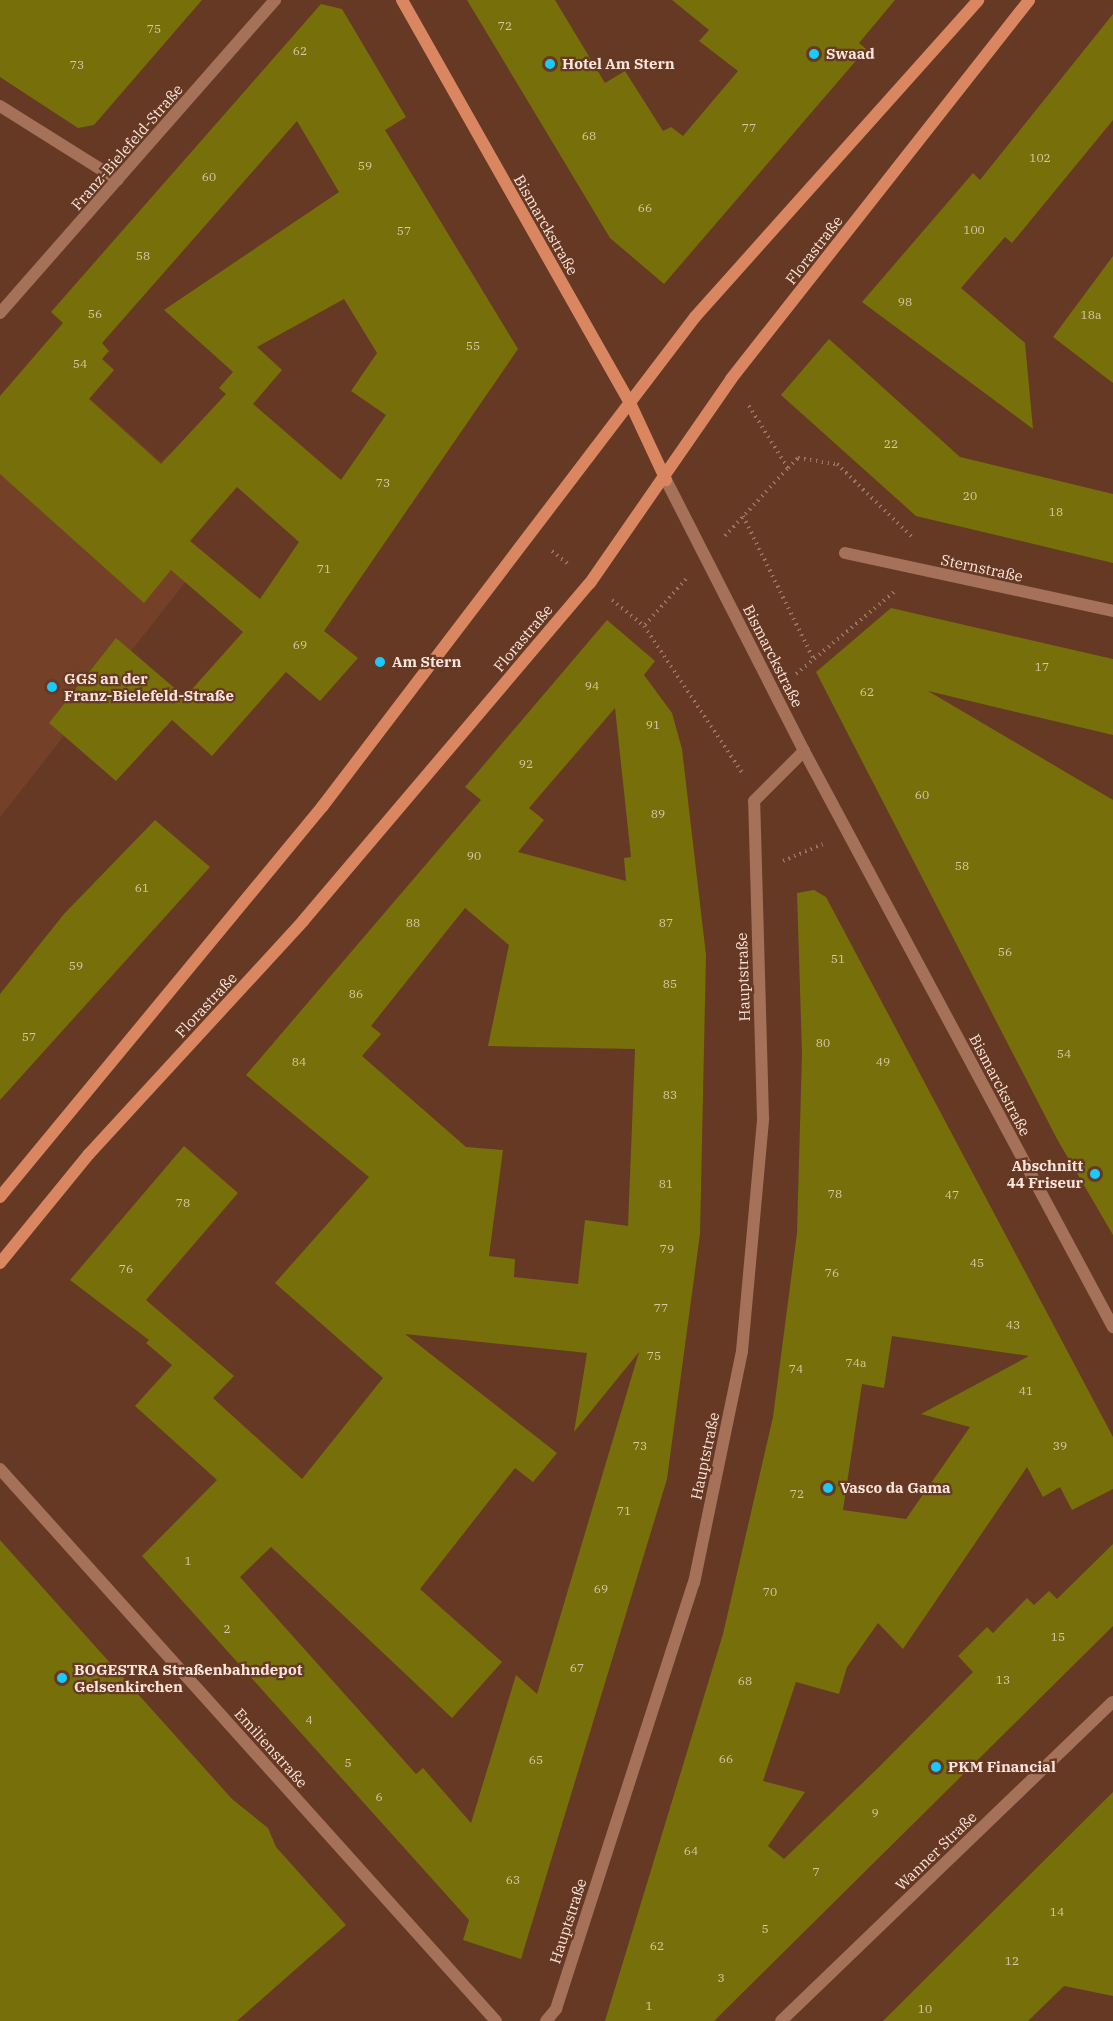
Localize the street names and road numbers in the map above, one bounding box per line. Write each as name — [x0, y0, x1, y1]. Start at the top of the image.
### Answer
street label: Franz-Bielefeld-Straße — [67, 80, 187, 214]
street label: Bismarckstraße — [510, 172, 582, 278]
street label: Florastraße — [782, 212, 846, 288]
street label: Sternstraße — [939, 551, 1025, 585]
street label: Florastraße — [490, 601, 556, 675]
street label: Bismarckstraße — [739, 602, 807, 710]
street label: Hauptstraße — [732, 932, 754, 1022]
street label: Florastraße — [171, 969, 241, 1041]
street label: Bismarckstraße — [966, 1031, 1034, 1139]
street label: Hauptstraße — [687, 1411, 723, 1501]
street label: Emilienstraße — [231, 1705, 311, 1791]
street label: Wanner Straße — [892, 1808, 980, 1894]
street label: Hauptstraße — [546, 1876, 590, 1966]

